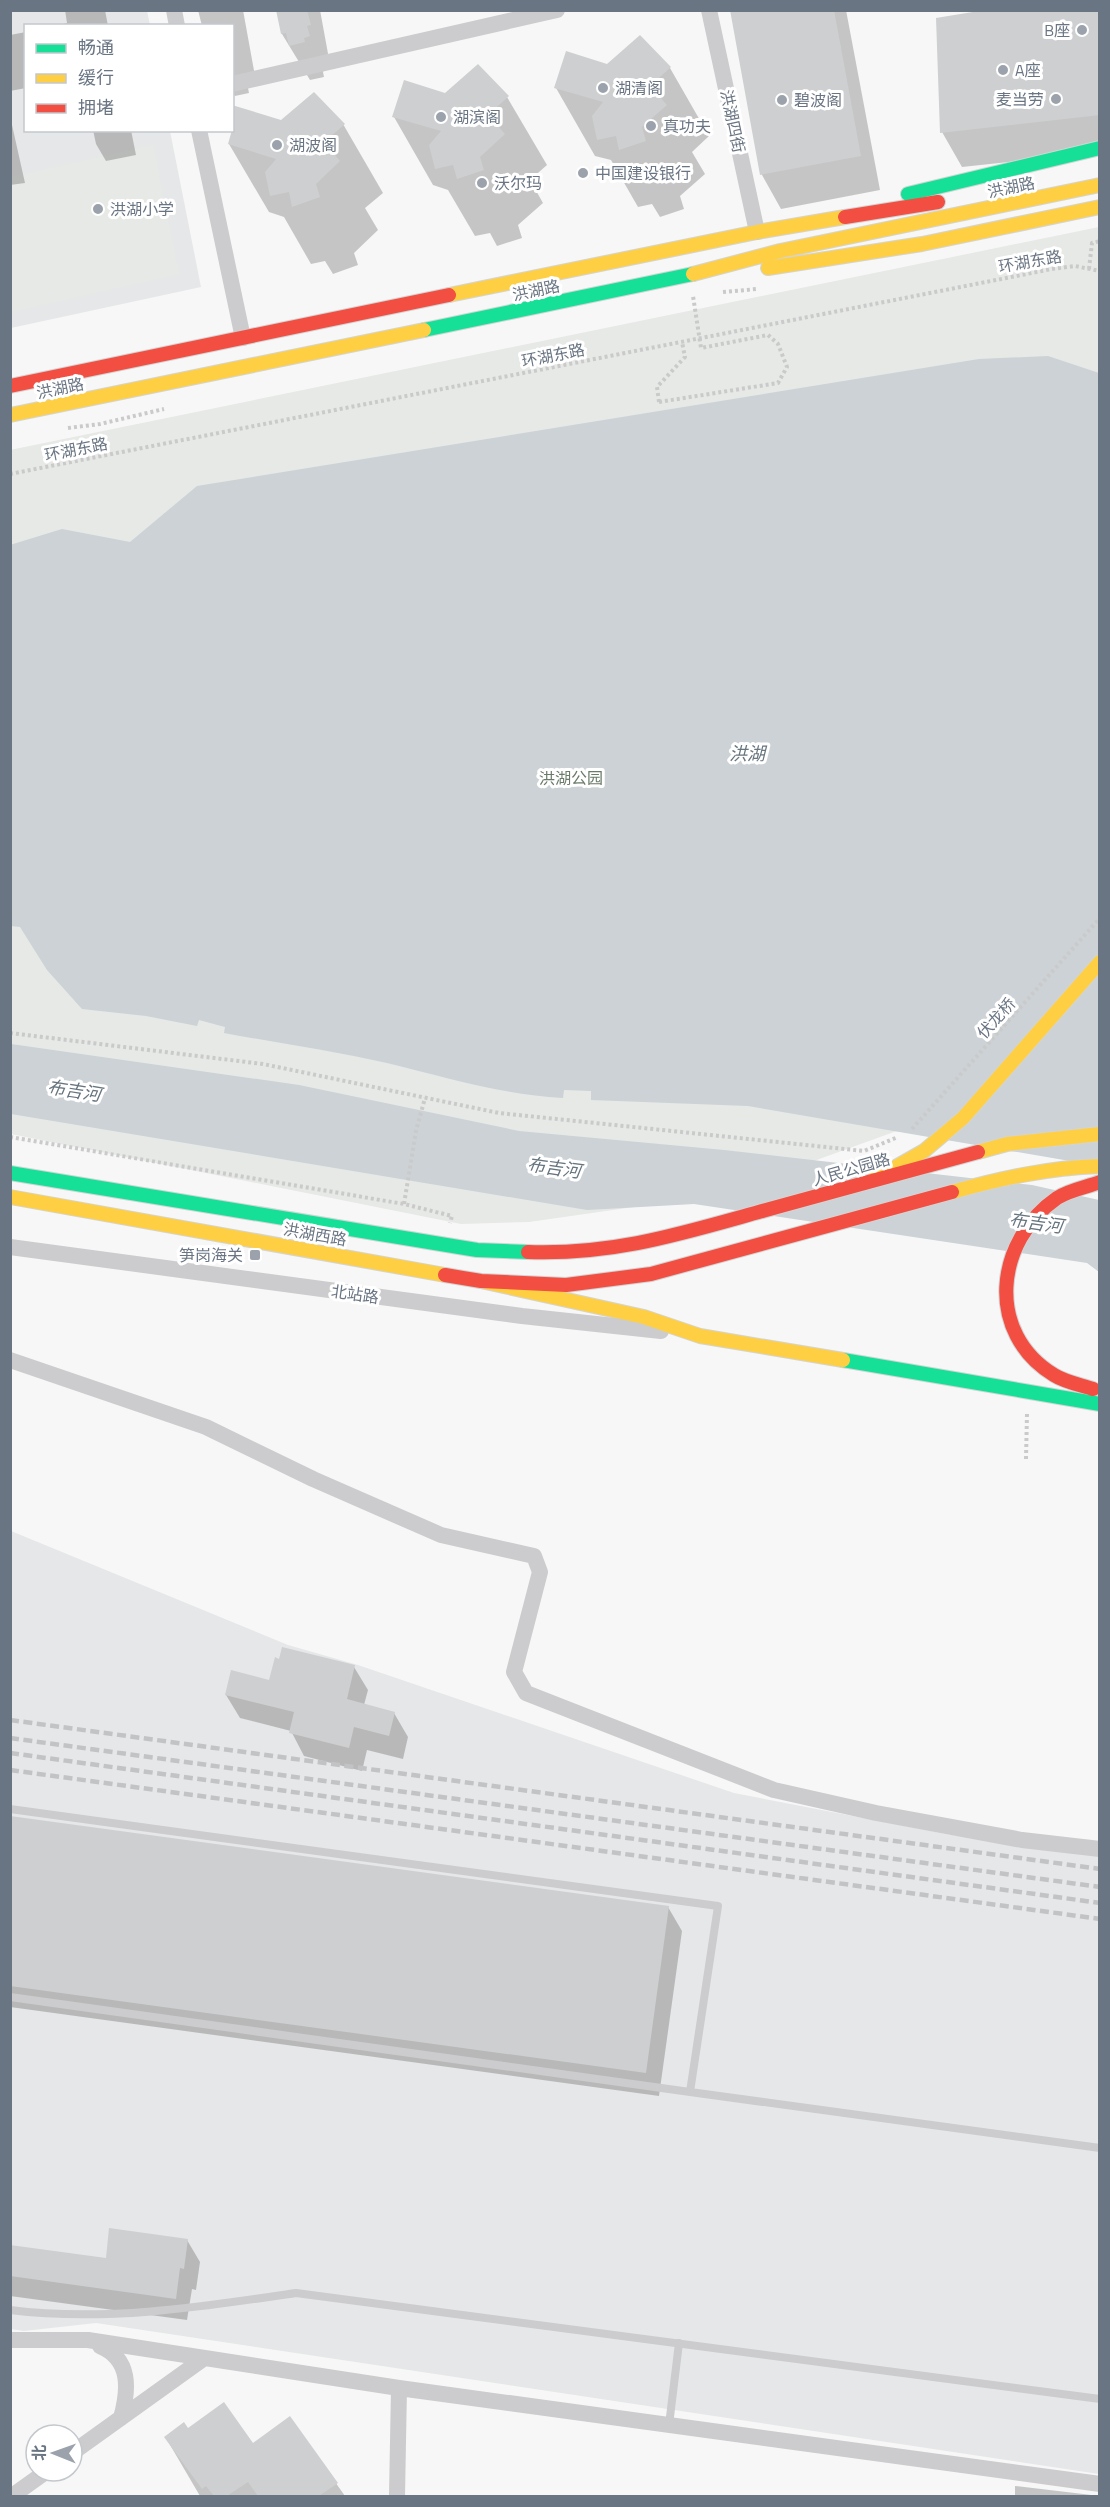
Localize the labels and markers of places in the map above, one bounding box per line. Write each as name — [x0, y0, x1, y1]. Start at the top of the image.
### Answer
place label: B座 — [1044, 18, 1070, 42]
marker: B座 — [1075, 23, 1089, 37]
place label: A座 — [1015, 58, 1041, 82]
marker: A座 — [996, 63, 1010, 77]
place label: 湖清阁 — [615, 76, 663, 100]
marker: 湖清阁 — [596, 81, 610, 95]
place label: 麦当劳 — [996, 87, 1044, 111]
place label: 碧波阁 — [794, 88, 842, 112]
marker: 麦当劳 — [1049, 92, 1063, 106]
marker: 碧波阁 — [775, 93, 789, 107]
place label: 湖滨阁 — [453, 105, 501, 129]
marker: 湖滨阁 — [434, 110, 448, 124]
place label: 真功夫 — [663, 114, 711, 138]
marker: 真功夫 — [644, 119, 658, 133]
place label: 湖波阁 — [289, 133, 337, 157]
marker: 湖波阁 — [270, 138, 284, 152]
place label: 中国建设银行 — [595, 161, 691, 185]
marker: 中国建设银行 — [576, 166, 590, 180]
place label: 沃尔玛 — [494, 171, 542, 195]
marker: 沃尔玛 — [475, 176, 489, 190]
place label: 洪湖小学 — [110, 197, 174, 221]
marker: 洪湖小学 — [91, 202, 105, 216]
place label: 笋岗海关 — [179, 1243, 243, 1267]
marker: 笋岗海关 — [248, 1248, 262, 1262]

